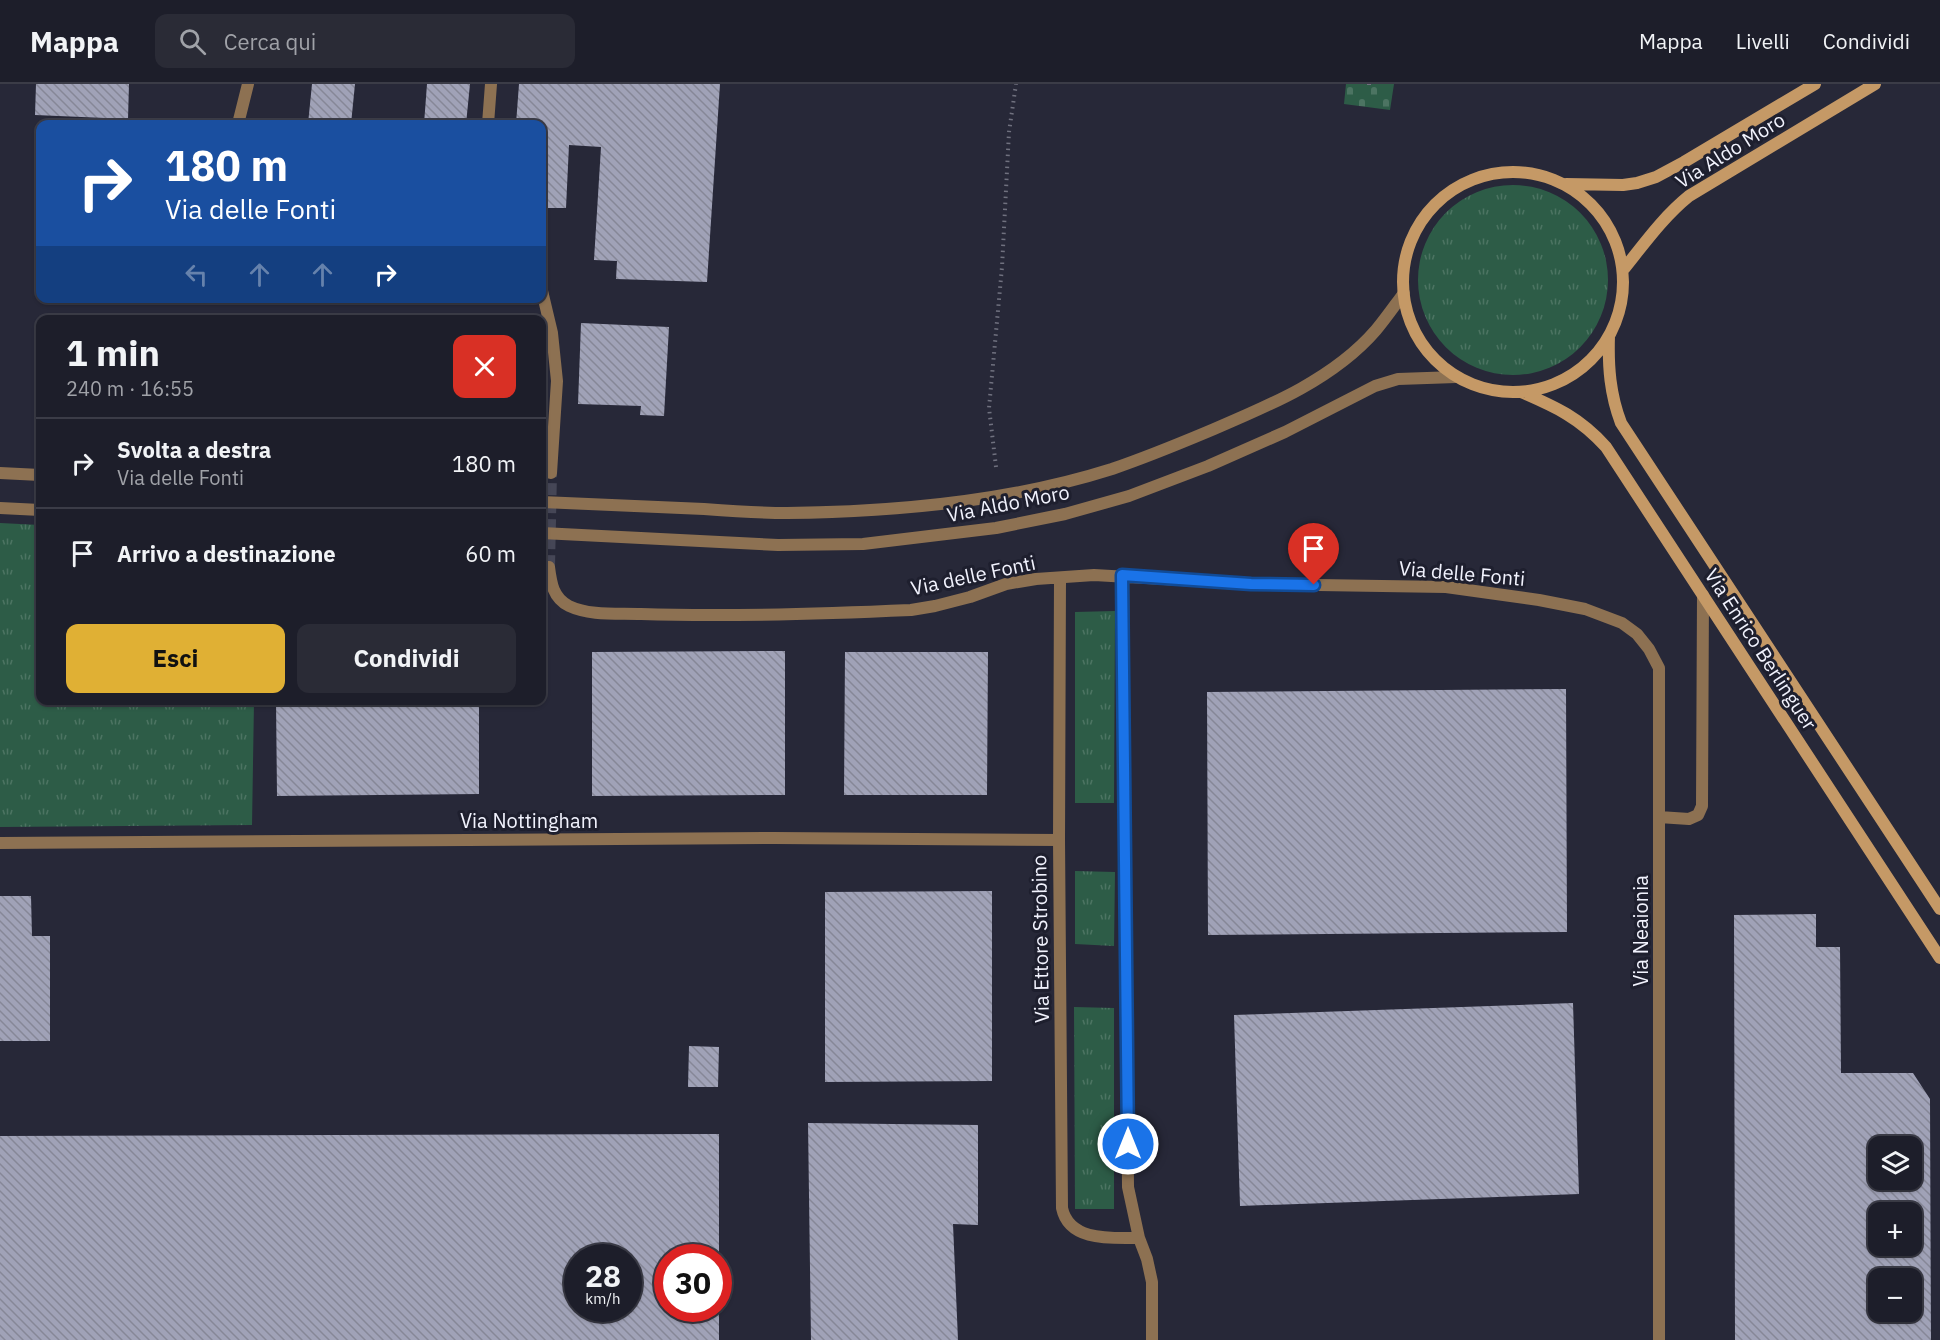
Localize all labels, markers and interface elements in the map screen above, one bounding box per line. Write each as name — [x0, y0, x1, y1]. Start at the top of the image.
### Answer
search box — [155, 14, 575, 68]
text: Mappa — [30, 23, 119, 60]
icon: search — [176, 25, 209, 58]
text: Cerca qui — [224, 27, 316, 56]
text: Mappa — [1639, 27, 1703, 55]
text: Livelli — [1736, 27, 1790, 55]
text: Condividi — [1823, 27, 1910, 55]
street label: Via Aldo Moro — [1670, 106, 1790, 194]
text: 180 m — [165, 138, 288, 193]
icon: right — [66, 144, 144, 222]
text: Via delle Fonti — [165, 191, 336, 226]
icon: left — [180, 258, 213, 291]
icon: ahead — [243, 258, 276, 291]
icon: ahead — [306, 258, 339, 291]
icon: right — [369, 258, 402, 291]
text: 1 min — [66, 329, 160, 376]
button: close — [453, 335, 516, 398]
text: 240 m · 16:55 — [66, 375, 194, 402]
text: Svolta a destra — [117, 435, 271, 464]
icon: right — [66, 447, 99, 480]
text: 180 m — [452, 449, 516, 478]
text: Via delle Fonti — [117, 464, 244, 491]
street label: Via Aldo Moro — [944, 478, 1072, 528]
pin — [1288, 523, 1339, 585]
icon: arrive — [1297, 532, 1330, 565]
icon: arrive — [66, 537, 99, 570]
text: Arrivo a destinazione — [117, 539, 336, 568]
text: 60 m — [465, 539, 516, 568]
street label: Via delle Fonti — [908, 549, 1038, 601]
street label: Via delle Fonti — [1398, 554, 1526, 592]
street label: Via Enrico Berlinguer — [1699, 563, 1823, 735]
button: Esci — [66, 624, 285, 693]
button: Condividi — [297, 624, 516, 693]
street label: Via Nottingham — [460, 807, 598, 834]
street label: Via Ettore Strobino — [1025, 855, 1055, 1023]
street label: Via Neaionia — [1627, 875, 1654, 987]
position arrow — [1096, 1112, 1160, 1176]
map controls — [1868, 1136, 1922, 1322]
button: layers — [1868, 1136, 1922, 1190]
button: + — [1868, 1202, 1922, 1256]
speed limit sign: 30 — [654, 1244, 732, 1322]
text: 28 — [585, 1256, 621, 1295]
button: − — [1868, 1268, 1922, 1322]
text: km/h — [585, 1289, 621, 1308]

